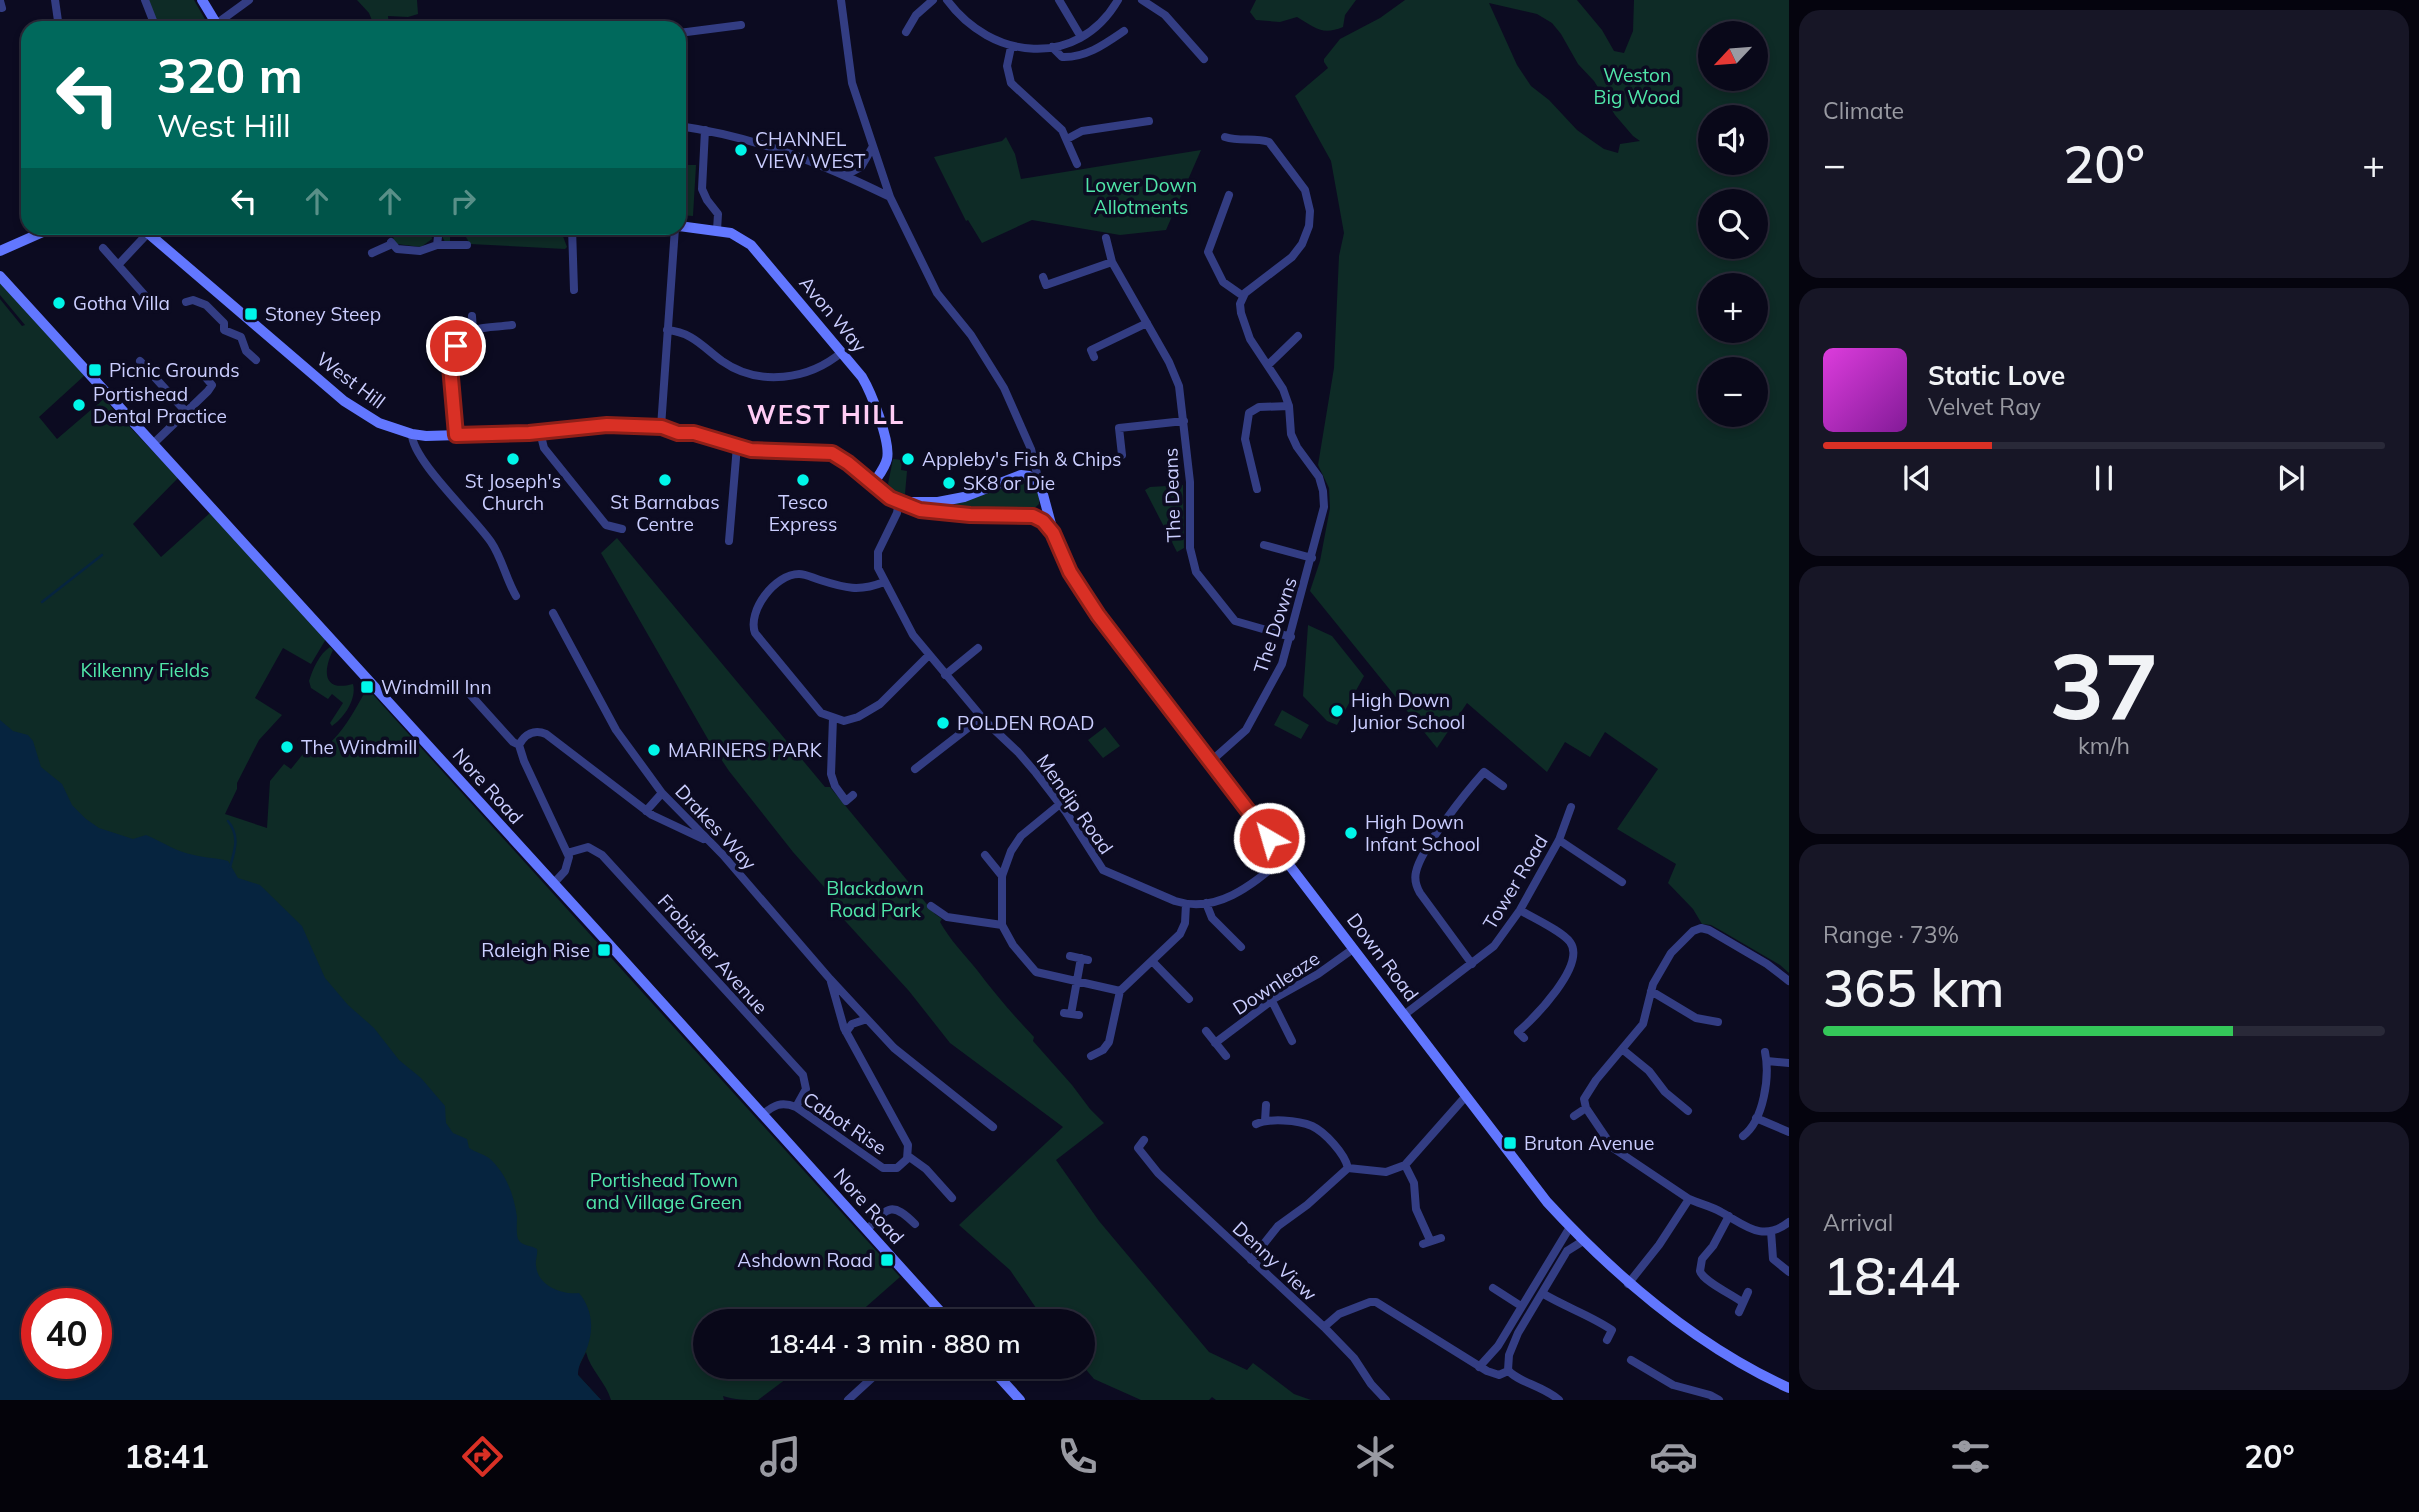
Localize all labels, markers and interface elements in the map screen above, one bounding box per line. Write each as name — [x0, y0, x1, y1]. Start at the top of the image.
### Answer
north arrow — [1698, 21, 1768, 91]
map controls — [1698, 21, 1768, 427]
text: 320 m — [157, 44, 303, 105]
icon: left — [42, 49, 133, 140]
park label: Weston Big Wood — [1594, 63, 1680, 109]
text: Climate — [1823, 96, 1904, 125]
text: West Hill — [157, 105, 291, 145]
button: sound — [1698, 105, 1768, 175]
place label: CHANNEL VIEW WEST — [755, 127, 866, 173]
text: 20° — [2063, 131, 2145, 196]
text: − — [1823, 140, 1846, 188]
text: + — [2362, 140, 2385, 188]
marker: CHANNEL VIEW WEST — [733, 142, 749, 158]
park label: Lower Down Allotments — [1085, 173, 1197, 219]
icon: left — [225, 182, 263, 220]
icon: ahead — [298, 182, 336, 220]
icon: ahead — [371, 182, 409, 220]
icon: right — [444, 182, 482, 220]
button: search — [1698, 189, 1768, 259]
street label: Avon Way — [794, 271, 872, 357]
button: + — [1698, 273, 1768, 343]
place label: Gotha Villa — [73, 291, 170, 315]
marker: Gotha Villa — [51, 295, 67, 311]
place label: Stoney Steep — [265, 302, 381, 326]
marker: Stoney Steep — [243, 306, 259, 322]
pin — [426, 316, 486, 376]
icon: arrive — [437, 327, 475, 365]
street label: West Hill — [312, 347, 390, 413]
button: − — [1698, 357, 1768, 427]
place label: Picnic Grounds — [109, 358, 240, 382]
text: Static Love — [1928, 359, 2065, 392]
marker: Picnic Grounds — [87, 362, 103, 378]
place label: Portishead Dental Practice — [93, 382, 227, 428]
text: Velvet Ray — [1928, 392, 2041, 421]
marker: Portishead Dental Practice — [71, 397, 87, 413]
district label: WEST HILL — [747, 398, 905, 431]
place label: Appleby's Fish & Chips — [922, 447, 1121, 471]
street label: The Deans — [1158, 447, 1186, 543]
marker: St Joseph's Church — [505, 451, 521, 467]
marker: Appleby's Fish & Chips — [900, 451, 916, 467]
icon: previous — [1898, 459, 1936, 497]
icon: pause — [2085, 459, 2123, 497]
icon: next — [2272, 459, 2310, 497]
place label: St Joseph's Church — [465, 469, 561, 515]
place label: SK8 or Die — [963, 471, 1055, 495]
marker: St Barnabas Centre — [657, 472, 673, 488]
marker: Tesco Express — [795, 472, 811, 488]
marker: SK8 or Die — [941, 475, 957, 491]
place label: St Barnabas Centre — [610, 490, 720, 536]
place label: Tesco Express — [769, 490, 837, 536]
street label: The Downs — [1248, 574, 1302, 676]
text: 37 — [2049, 628, 2159, 742]
park label: Kilkenny Fields — [80, 658, 210, 682]
place label: Windmill Inn — [381, 675, 492, 699]
marker: Windmill Inn — [359, 679, 375, 695]
place label: High Down Junior School — [1351, 688, 1465, 734]
marker: High Down Junior School — [1329, 703, 1345, 719]
place label: POLDEN ROAD — [957, 711, 1094, 735]
marker: POLDEN ROAD — [935, 715, 951, 731]
text: km/h — [2078, 731, 2130, 760]
place label: The Windmill — [301, 735, 417, 759]
place label: MARINERS PARK — [668, 738, 823, 762]
marker: The Windmill — [279, 739, 295, 755]
marker: MARINERS PARK — [646, 742, 662, 758]
street label: Nore Road — [448, 743, 528, 829]
street label: Mendip Road — [1032, 749, 1118, 859]
street label: Drakes Way — [670, 779, 762, 875]
position arrow — [1232, 801, 1306, 875]
place label: High Down Infant School — [1365, 810, 1480, 856]
marker: High Down Infant School — [1343, 825, 1359, 841]
street label: Tower Road — [1477, 830, 1553, 934]
park label: Blackdown Road Park — [826, 876, 924, 922]
street label: Frobisher Avenue — [653, 889, 773, 1019]
street label: Down Road — [1342, 908, 1424, 1006]
text: Range · 73% — [1823, 920, 1959, 949]
place label: Raleigh Rise — [481, 938, 590, 962]
marker: Raleigh Rise — [596, 942, 612, 958]
street label: Downleaze — [1228, 946, 1324, 1020]
text: 365 km — [1823, 955, 2004, 1020]
street label: Cabot Rise — [799, 1086, 891, 1160]
place label: Bruton Avenue — [1524, 1131, 1654, 1155]
marker: Bruton Avenue — [1502, 1135, 1518, 1151]
street label: Nore Road — [829, 1163, 909, 1249]
park label: Portishead Town and Village Green — [586, 1168, 742, 1214]
text: Arrival — [1823, 1208, 1893, 1237]
street label: Denny View — [1228, 1216, 1322, 1306]
text: 18:44 — [1823, 1243, 1960, 1308]
place label: Ashdown Road — [737, 1248, 873, 1272]
marker: Ashdown Road — [879, 1252, 895, 1268]
speed limit sign: 40 — [21, 1288, 112, 1379]
text: 18:44 · 3 min · 880 m — [767, 1327, 1021, 1360]
icon: directions — [458, 1432, 507, 1481]
icon: music — [756, 1432, 805, 1481]
icon: phone — [1053, 1432, 1102, 1481]
icon: climate — [1351, 1432, 1400, 1481]
icon: car — [1649, 1432, 1698, 1481]
icon: filters — [1946, 1432, 1995, 1481]
text: 18:41 — [124, 1436, 209, 1476]
text: 20° — [2244, 1436, 2295, 1476]

